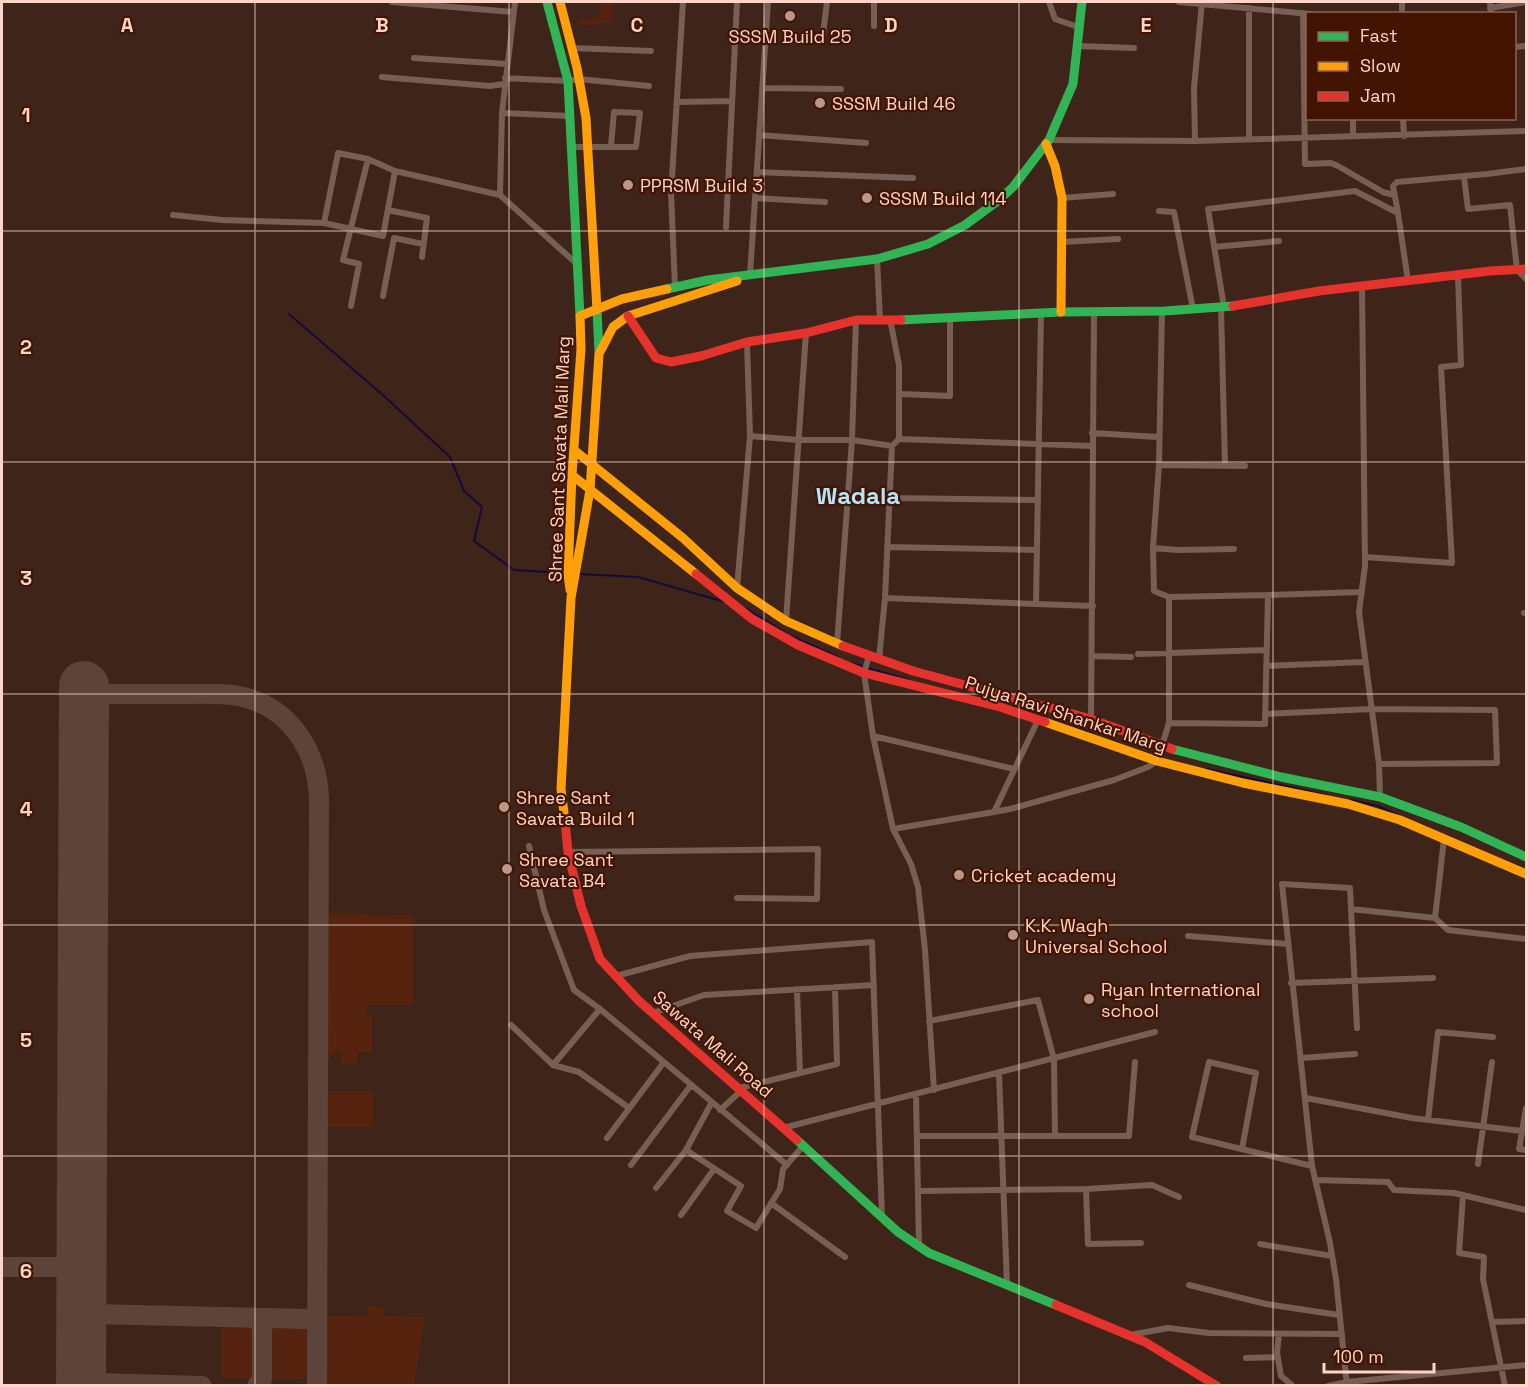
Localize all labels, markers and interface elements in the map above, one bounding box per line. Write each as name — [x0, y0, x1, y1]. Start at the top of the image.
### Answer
marker: SSSM Build 25 — [783, 9, 797, 23]
text: A — [121, 12, 134, 38]
text: B — [375, 12, 389, 38]
text: C — [631, 12, 644, 38]
text: D — [884, 12, 898, 38]
text: E — [1140, 12, 1152, 38]
legend — [1306, 12, 1516, 120]
text: Fast — [1360, 24, 1397, 47]
place label: SSSM Build 25 — [729, 25, 851, 48]
text: Slow — [1360, 54, 1401, 77]
text: Jam — [1360, 84, 1396, 107]
place label: SSSM Build 46 — [832, 92, 956, 115]
marker: SSSM Build 46 — [813, 96, 827, 110]
text: 1 — [21, 102, 31, 128]
place label: PPRSM Build 3 — [640, 174, 763, 197]
marker: PPRSM Build 3 — [621, 178, 635, 192]
place label: SSSM Build 114 — [879, 187, 1007, 210]
marker: SSSM Build 114 — [860, 191, 874, 205]
text: 2 — [20, 334, 32, 360]
street label: Shree Sant Savata Mali Marg — [543, 336, 575, 582]
district label: Wadala — [816, 480, 900, 511]
text: 3 — [20, 565, 32, 591]
street label: Pujya Ravi Shankar Marg — [962, 670, 1170, 758]
place label: Shree Sant Savata Build 1 — [516, 786, 635, 830]
text: 4 — [20, 796, 33, 822]
marker: Shree Sant Savata Build 1 — [497, 800, 511, 814]
place label: Shree Sant Savata B4 — [519, 848, 614, 892]
marker: Shree Sant Savata B4 — [500, 862, 514, 876]
place label: Cricket academy — [971, 864, 1117, 887]
marker: Cricket academy — [952, 868, 966, 882]
place label: K.K. Wagh Universal School — [1025, 914, 1167, 958]
marker: K.K. Wagh Universal School — [1006, 928, 1020, 942]
place label: Ryan International school — [1101, 978, 1260, 1022]
street label: Sawata Mali Road — [648, 985, 778, 1103]
marker: Ryan International school — [1082, 992, 1096, 1006]
text: 5 — [20, 1027, 32, 1053]
text: 6 — [20, 1258, 32, 1284]
scale bar — [1324, 1336, 1434, 1374]
text: 100 m — [1333, 1345, 1384, 1368]

